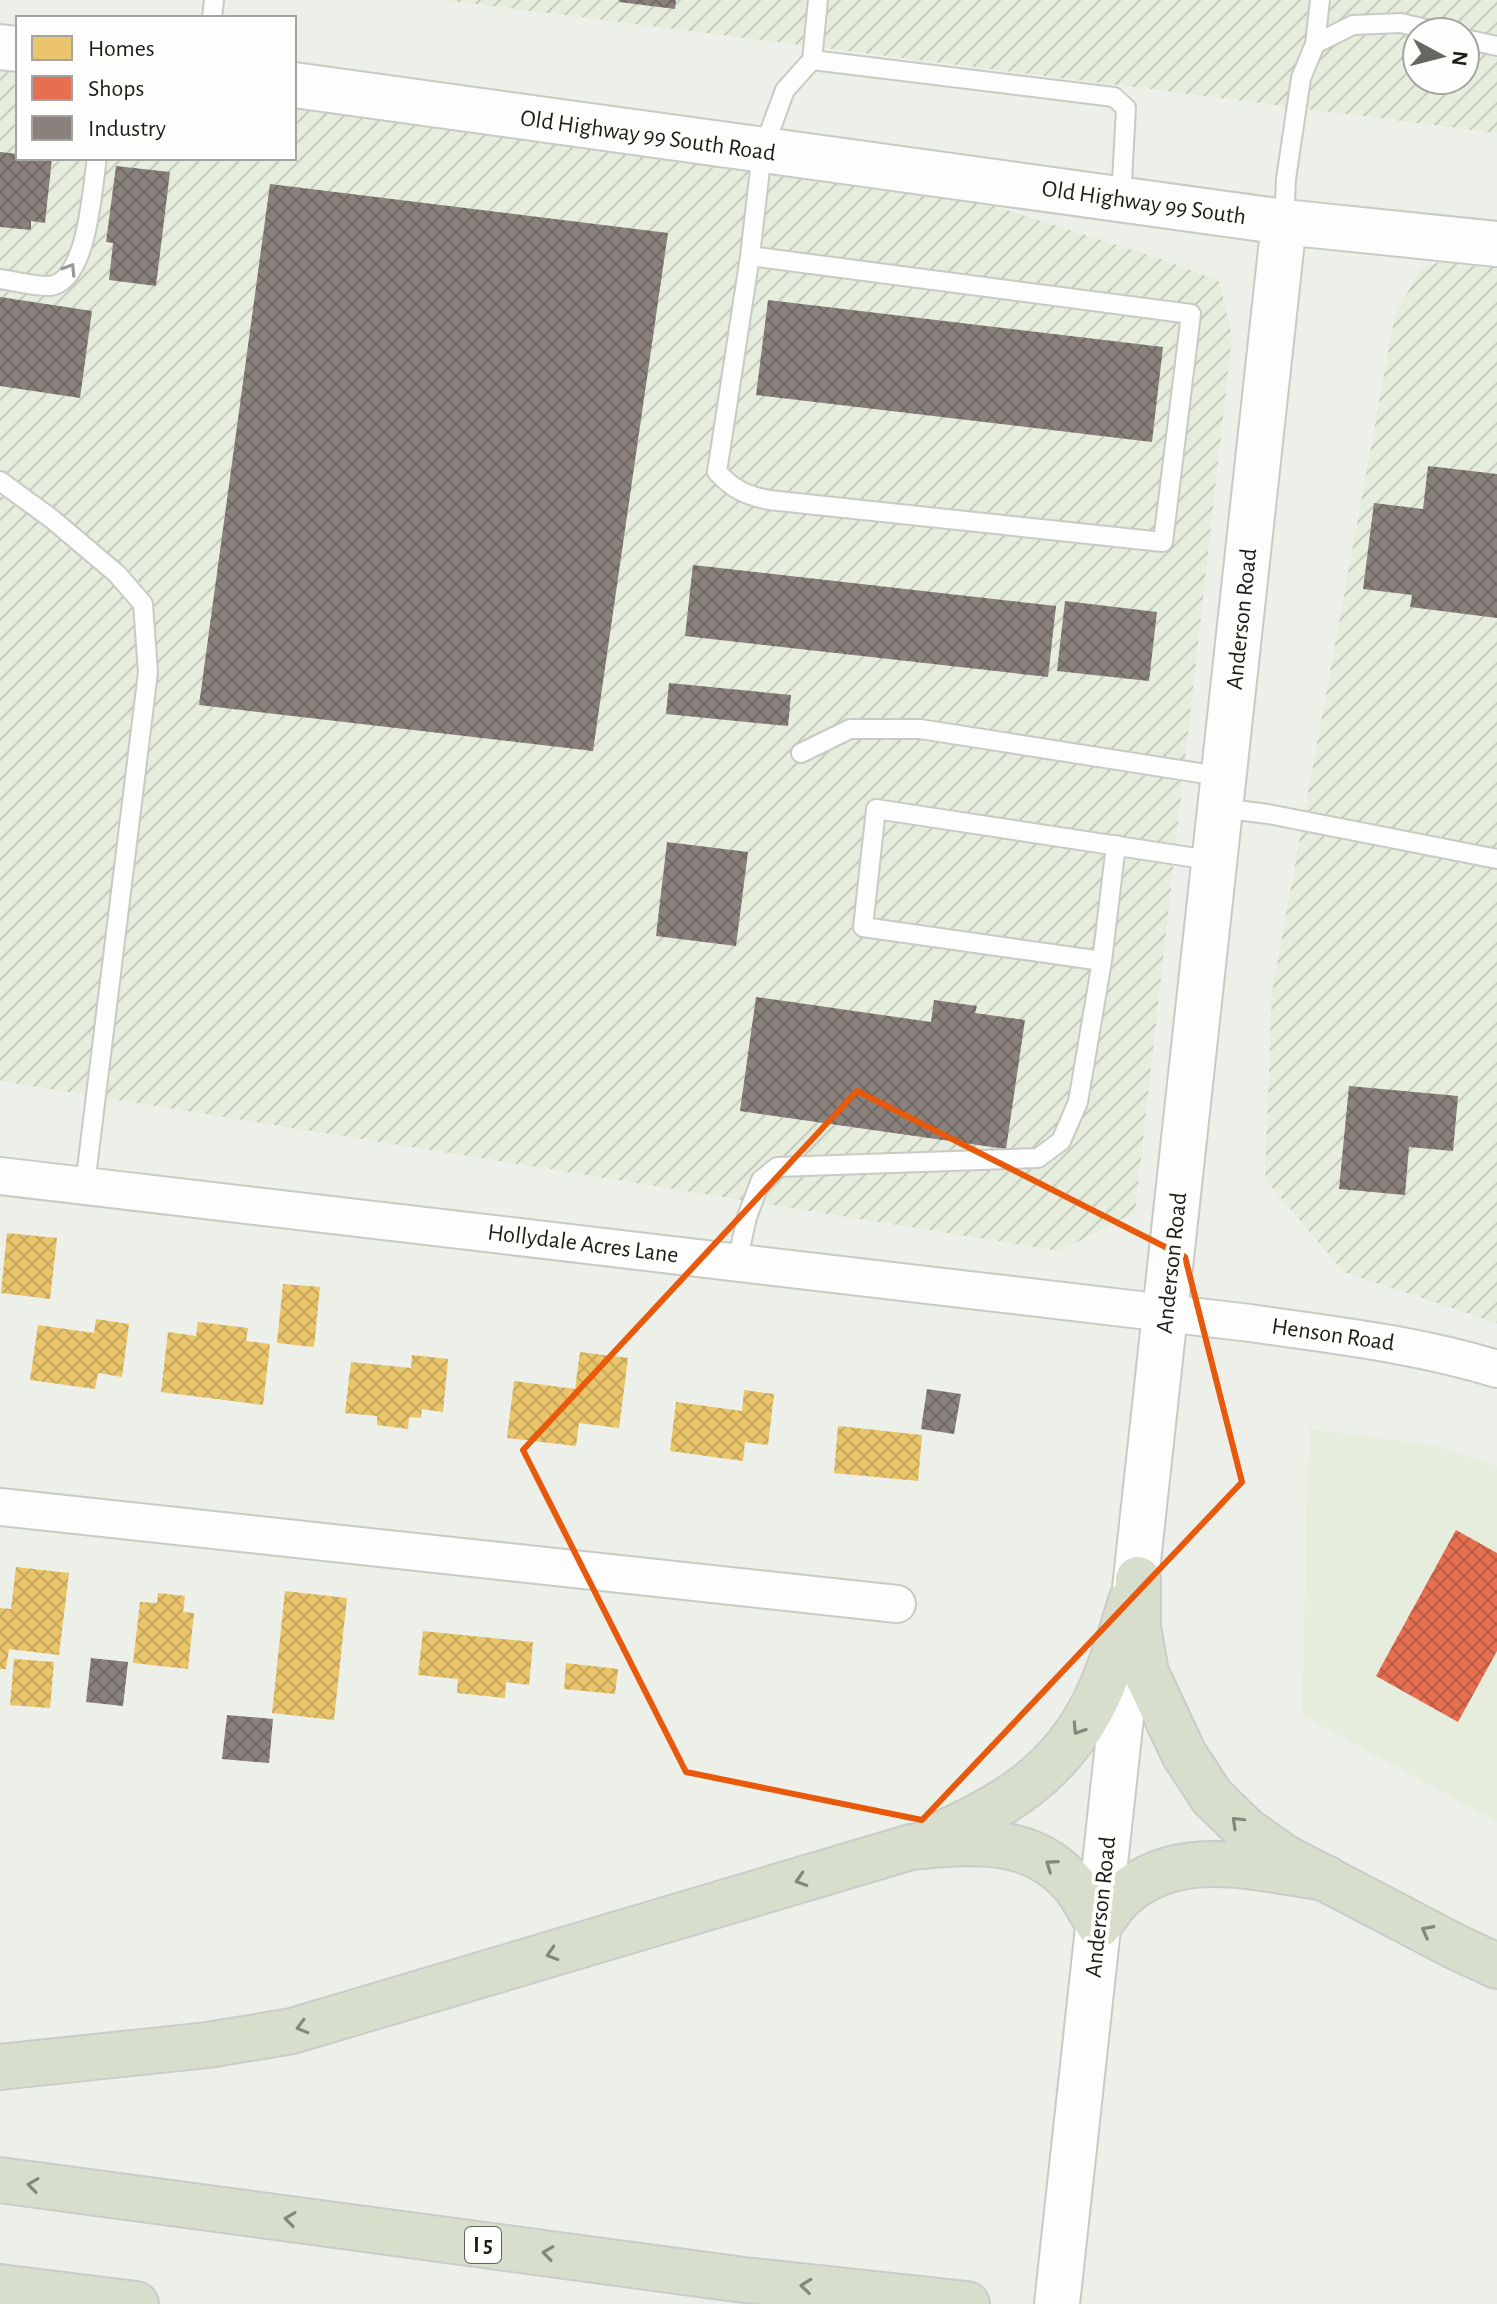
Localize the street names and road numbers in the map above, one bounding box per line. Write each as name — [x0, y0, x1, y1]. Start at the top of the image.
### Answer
street label: Old Highway 99 South Road — [519, 106, 777, 166]
street label: Old Highway 99 South — [1040, 177, 1248, 229]
street label: Anderson Road — [1223, 547, 1261, 691]
street label: Anderson Road — [1153, 1191, 1191, 1335]
street label: Hollydale Acres Lane — [486, 1220, 680, 1268]
street label: Henson Road — [1270, 1314, 1396, 1356]
street label: Anderson Road — [1082, 1835, 1120, 1979]
road number: I 5 — [465, 2227, 501, 2263]

